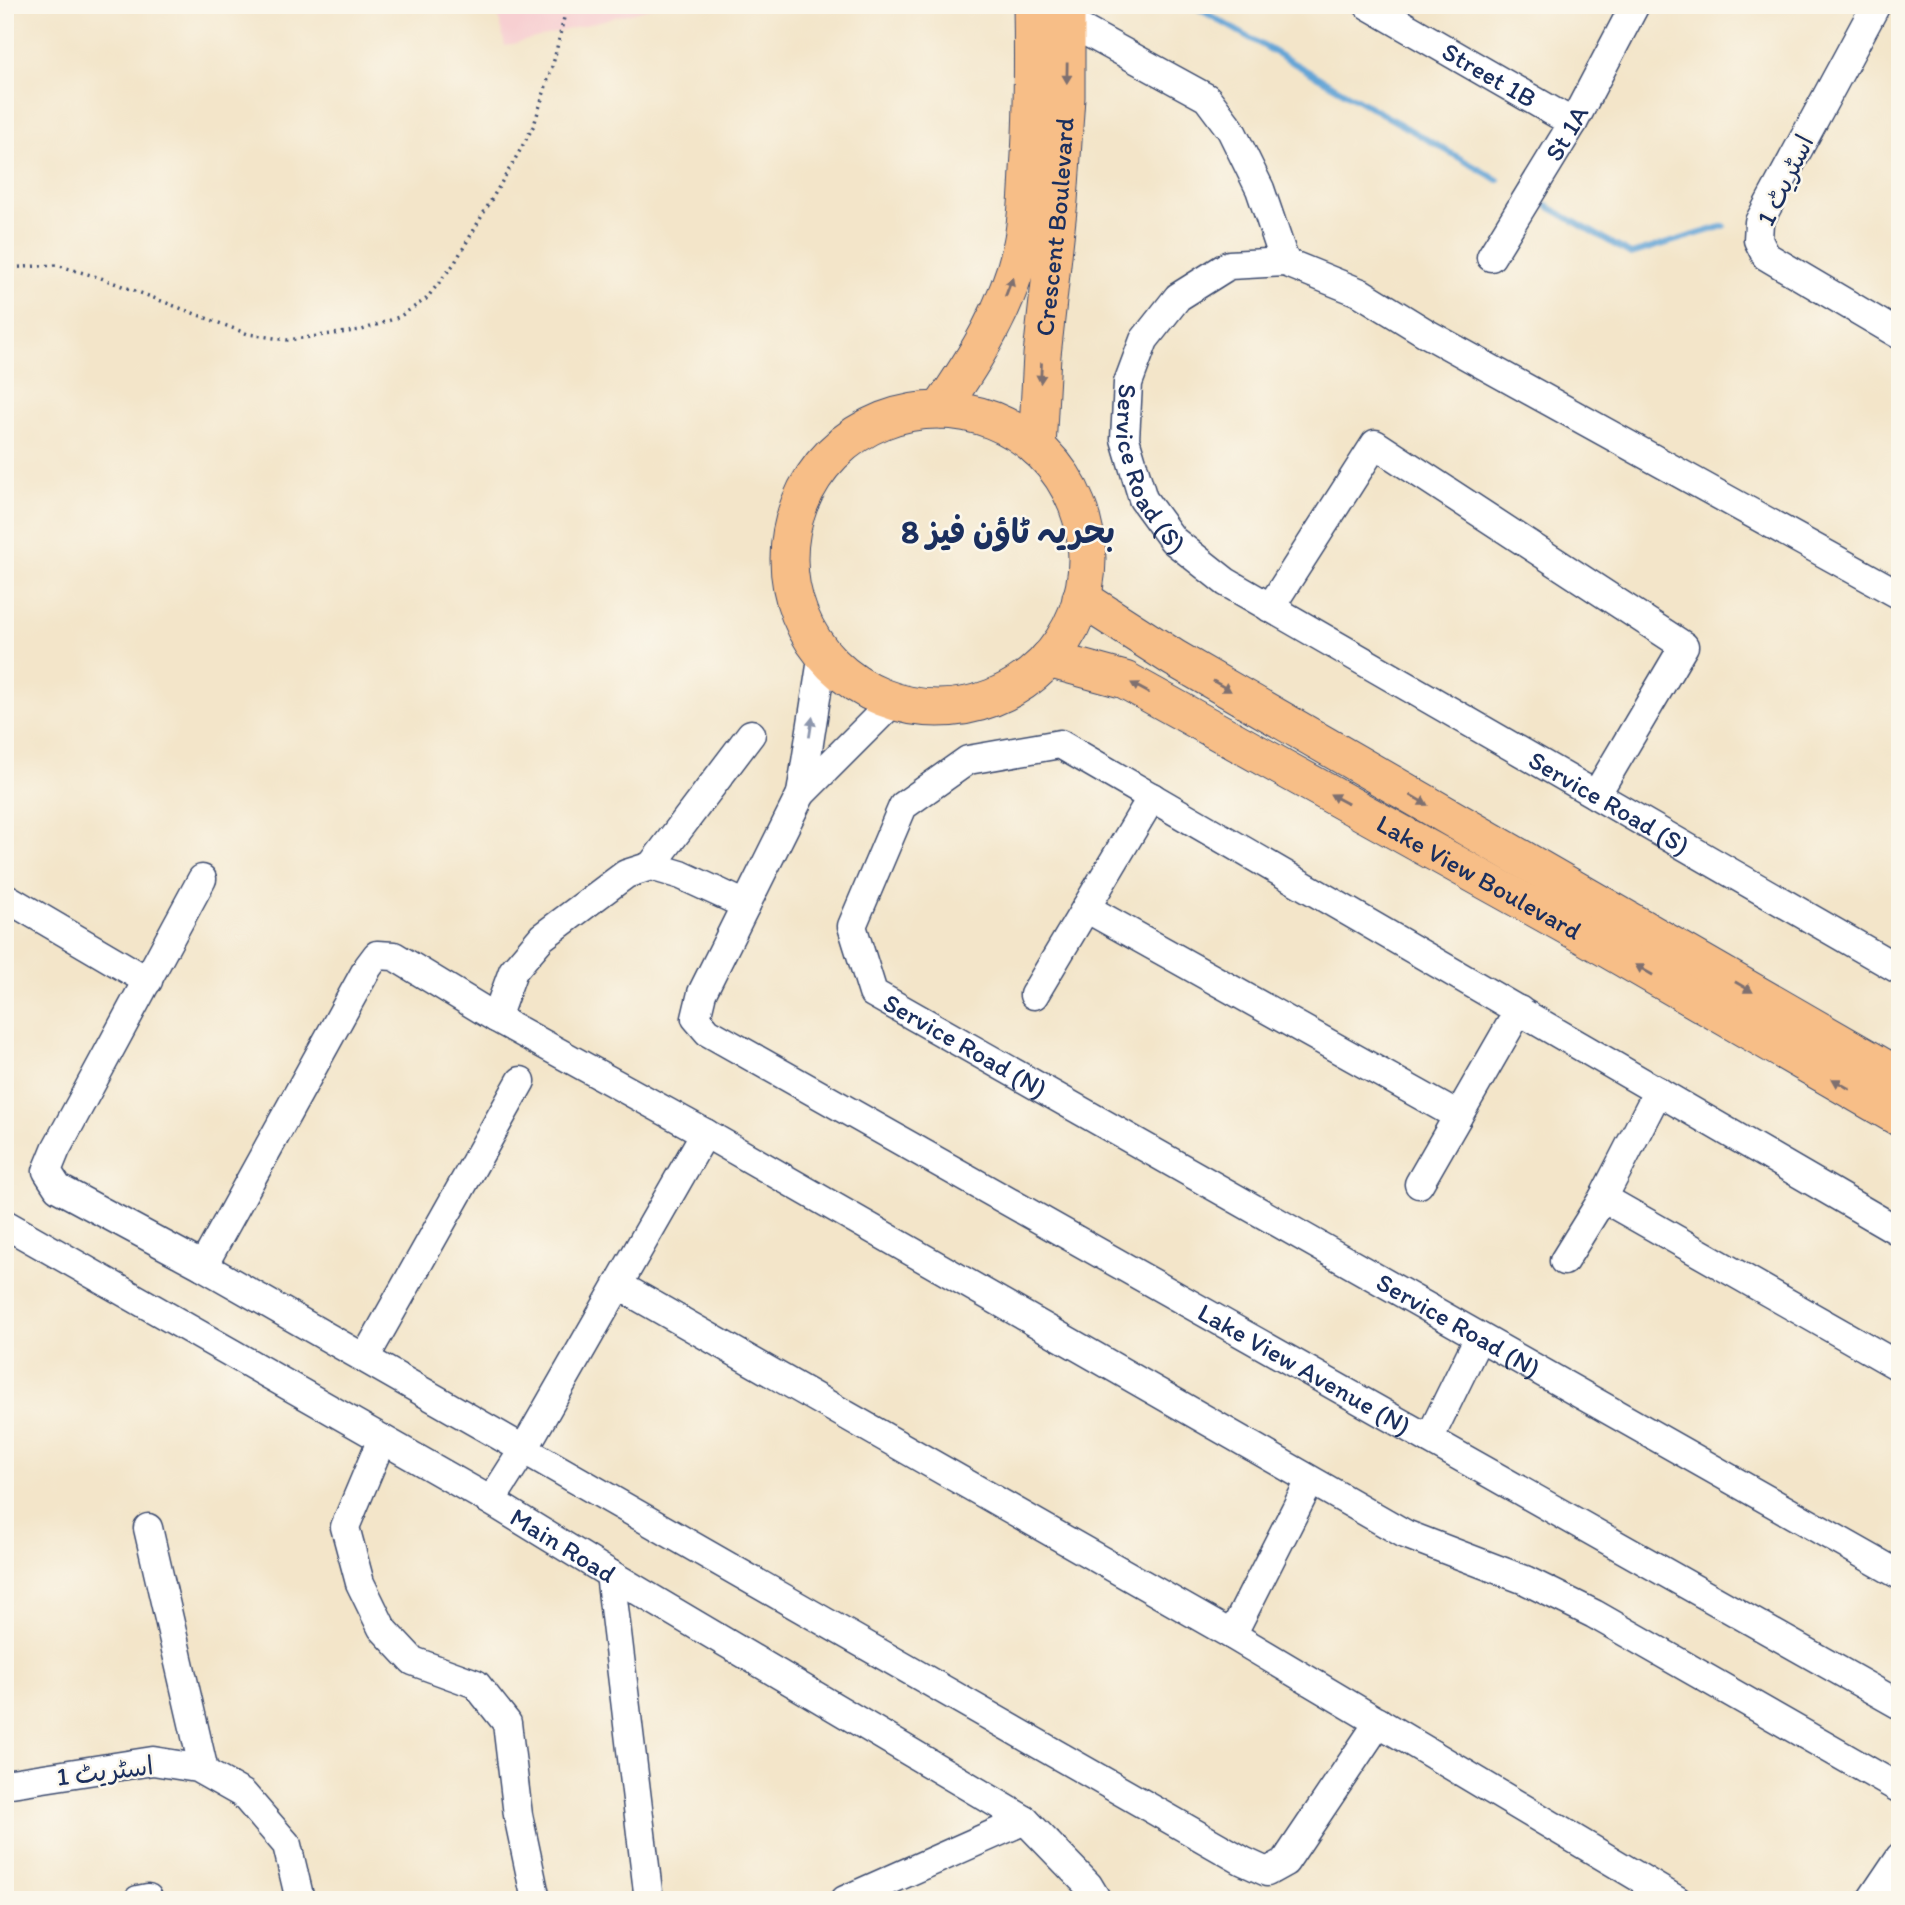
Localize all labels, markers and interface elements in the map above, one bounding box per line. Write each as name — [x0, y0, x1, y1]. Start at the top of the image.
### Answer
street label: Street 1B — [1437, 35, 1542, 115]
one-way arrow — [1061, 63, 1072, 85]
street label: St 1A — [1538, 100, 1595, 167]
street label: Crescent Boulevard — [1028, 117, 1081, 338]
street label: اسٹریٹ 1 — [1749, 129, 1821, 231]
one-way arrow — [1003, 276, 1014, 297]
one-way arrow — [1035, 362, 1046, 384]
street label: Service Road (S) — [1109, 383, 1192, 560]
district label: بحریہ ٹاؤن فیز 8 — [901, 512, 1115, 552]
one-way arrow — [1213, 680, 1232, 692]
one-way arrow — [1129, 683, 1149, 695]
one-way arrow — [806, 716, 817, 738]
street label: Service Road (S) — [1523, 744, 1695, 861]
one-way arrow — [1329, 793, 1348, 805]
one-way arrow — [1410, 794, 1429, 806]
street label: Lake View Boulevard — [1371, 807, 1587, 947]
one-way arrow — [1634, 964, 1654, 976]
one-way arrow — [1734, 981, 1753, 994]
street label: Service Road (N) — [878, 986, 1053, 1104]
one-way arrow — [1831, 1078, 1850, 1090]
street label: Service Road (N) — [1371, 1266, 1546, 1384]
street label: Lake View Avenue (N) — [1192, 1296, 1416, 1441]
street label: Main Road — [504, 1501, 622, 1590]
street label: اسٹریٹ 1 — [55, 1749, 155, 1793]

